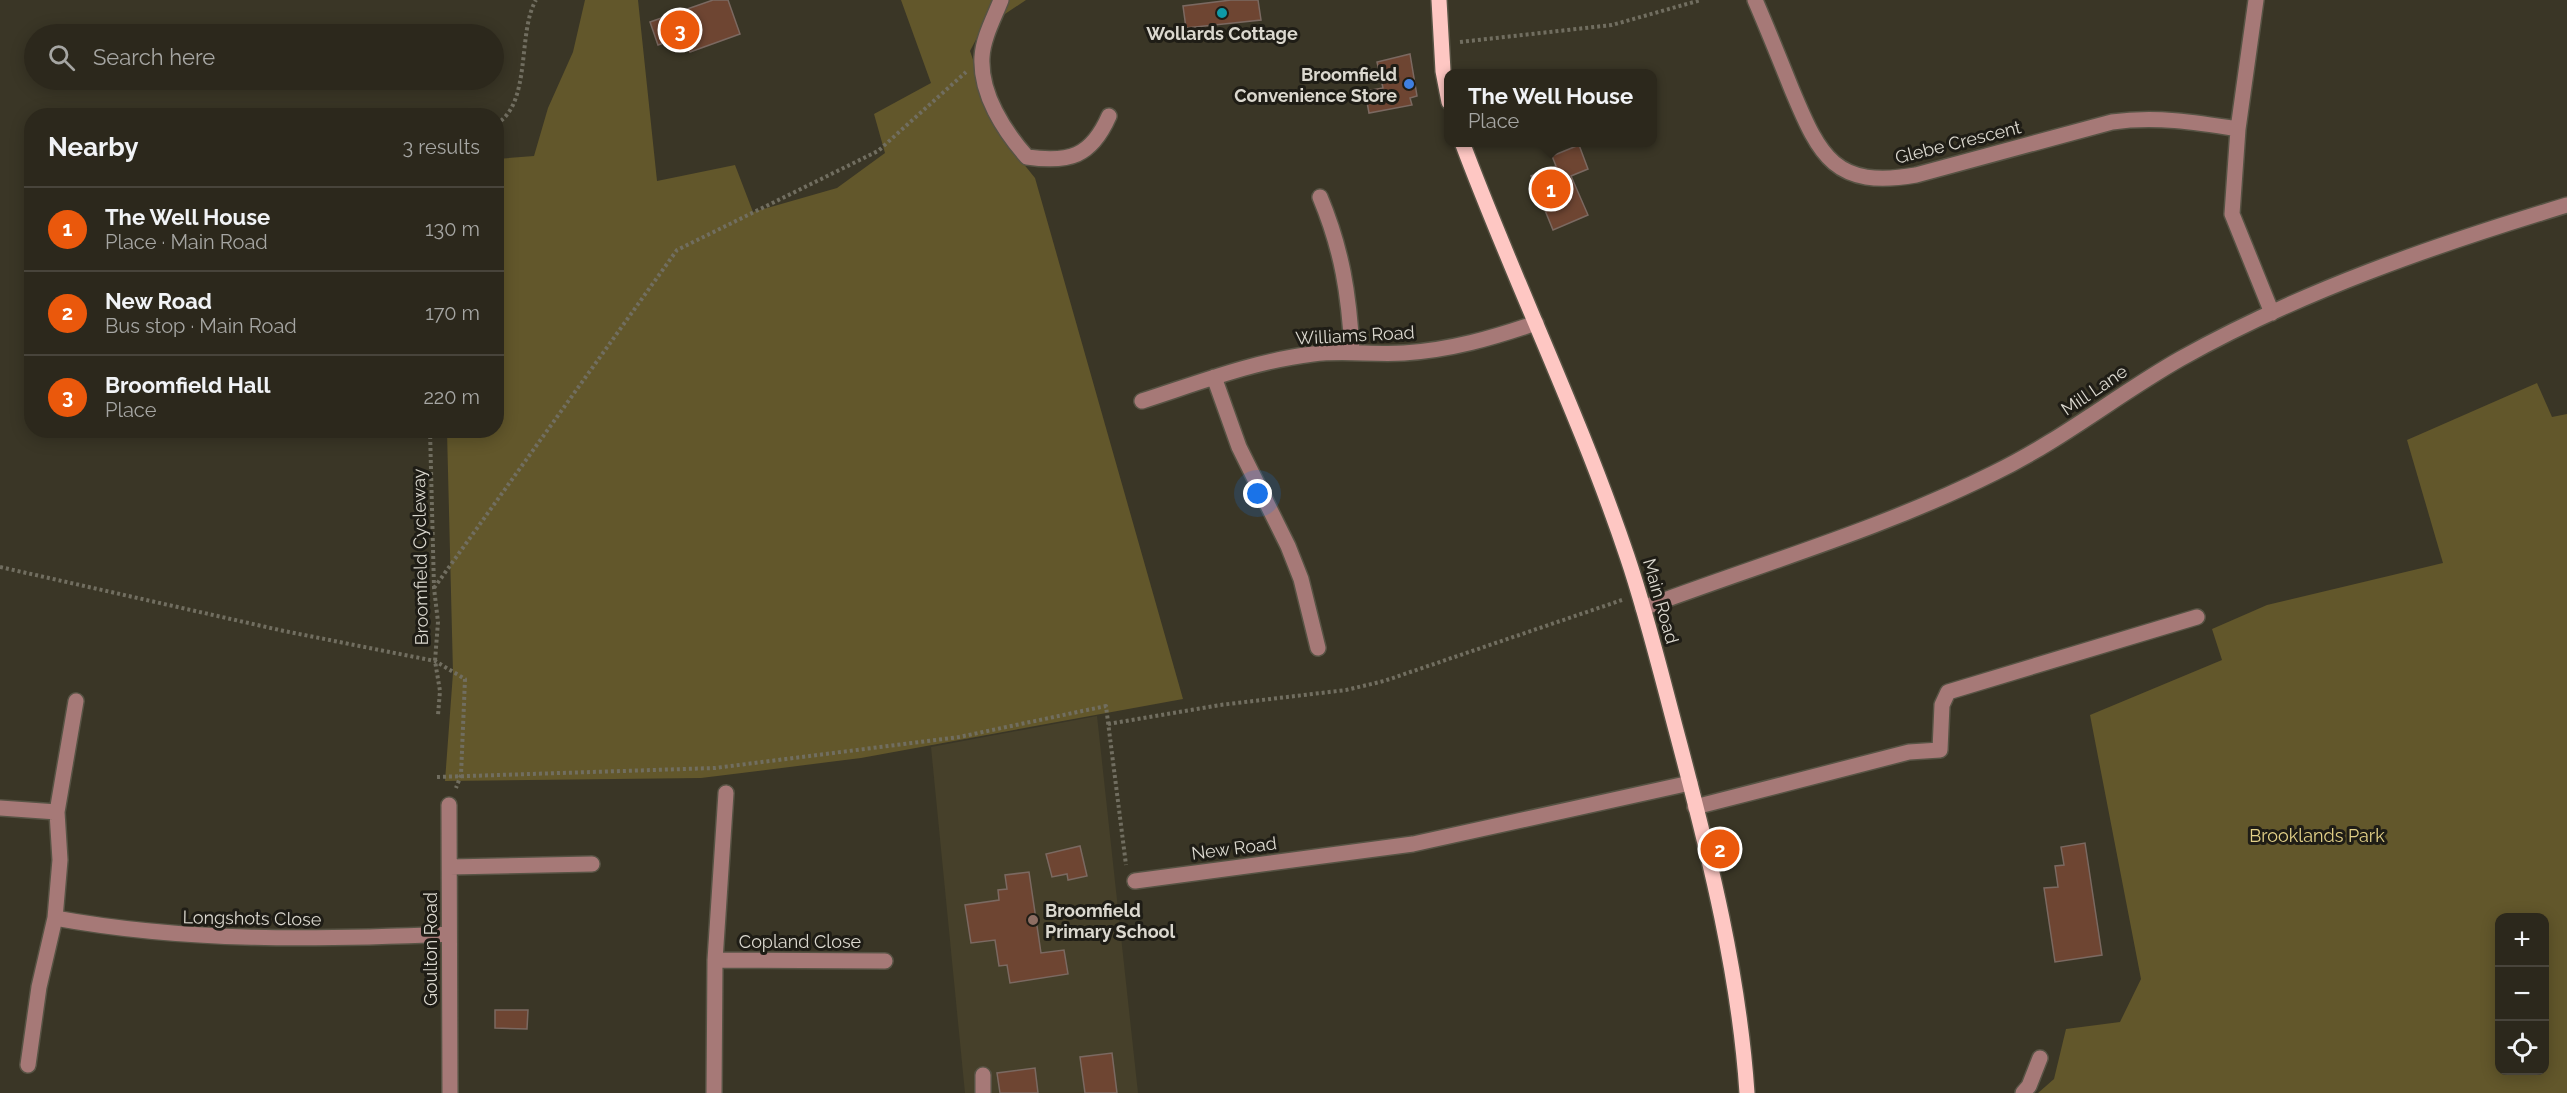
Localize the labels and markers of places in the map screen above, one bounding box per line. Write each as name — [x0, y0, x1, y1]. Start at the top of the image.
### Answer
marker: Wollards Cottage — [1215, 6, 1229, 20]
pin: 3 — [660, 8, 700, 52]
place label: Wollards Cottage — [1146, 23, 1298, 44]
place label: Broomfield Convenience Store — [1234, 64, 1397, 106]
marker: Broomfield Convenience Store — [1402, 77, 1416, 91]
pin: 1 — [1532, 166, 1570, 212]
pin: 2 — [1700, 826, 1740, 872]
place label: Broomfield Primary School — [1045, 900, 1175, 942]
marker: Broomfield Primary School — [1026, 913, 1040, 927]

